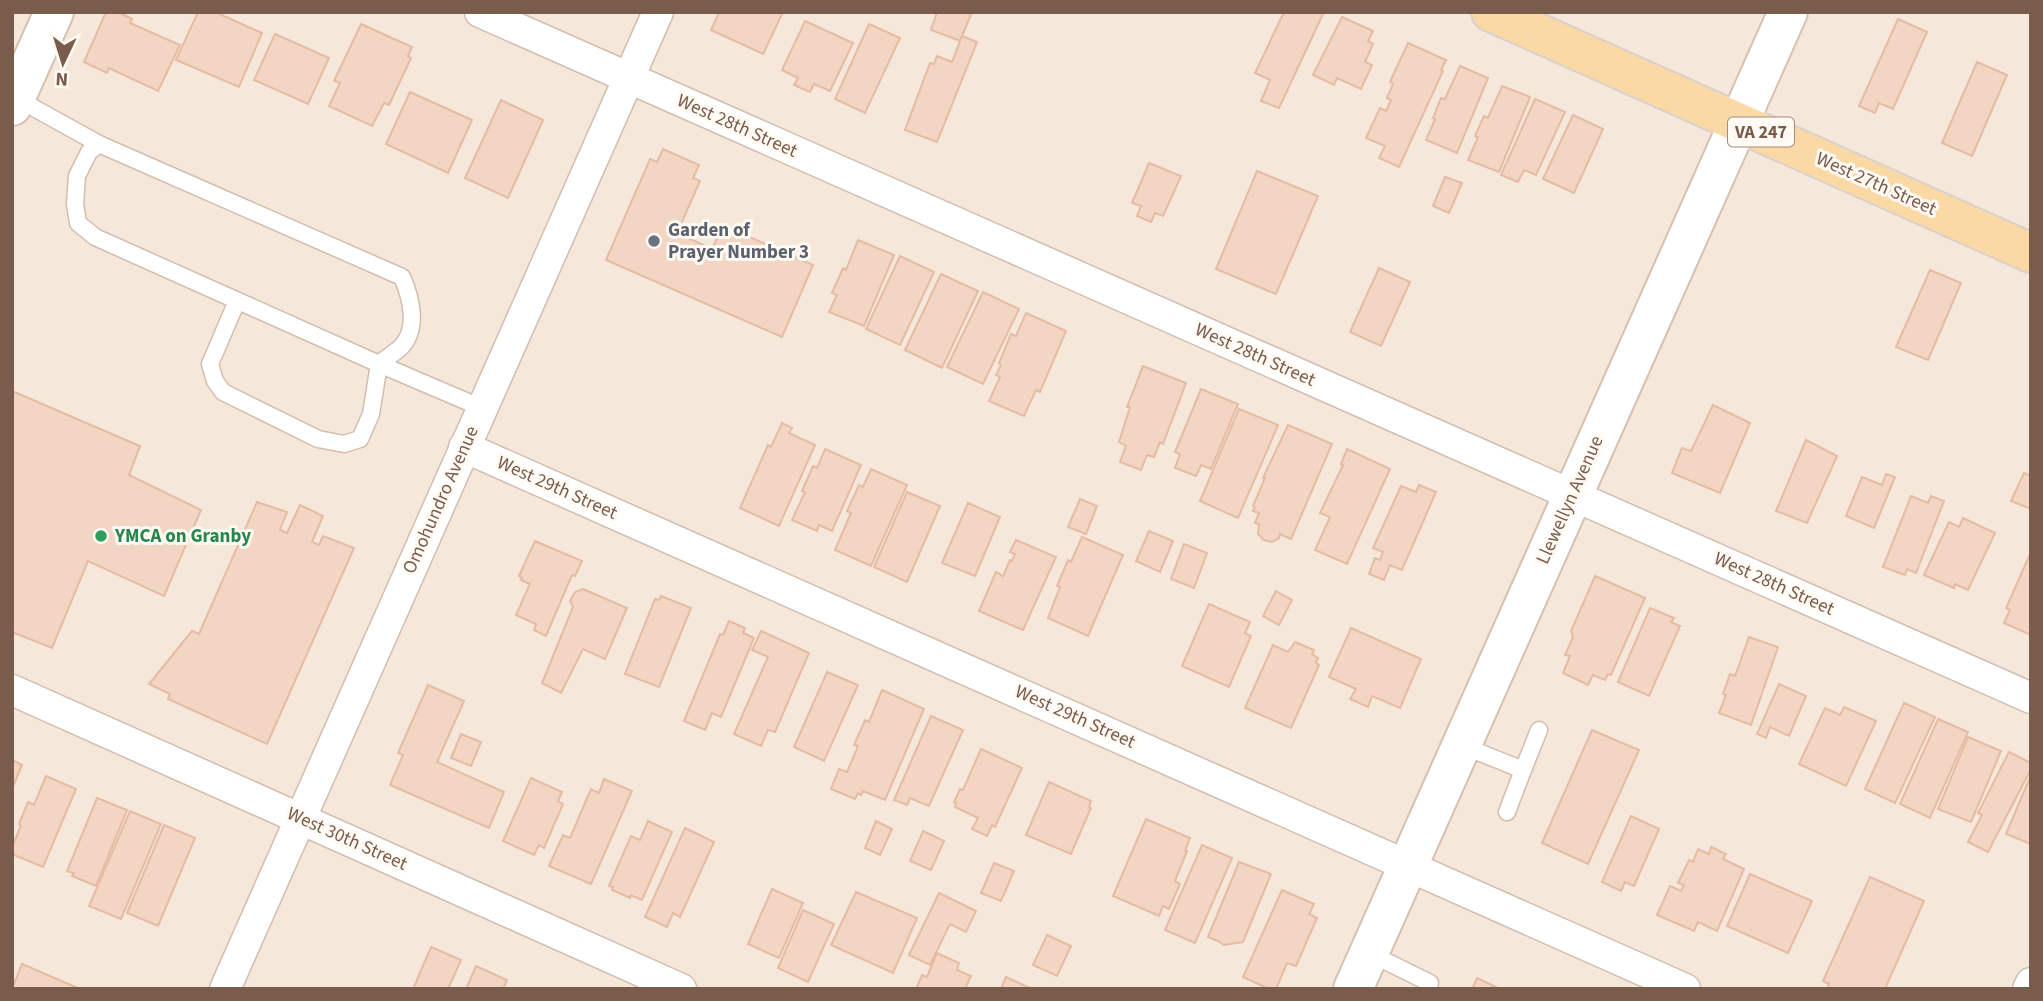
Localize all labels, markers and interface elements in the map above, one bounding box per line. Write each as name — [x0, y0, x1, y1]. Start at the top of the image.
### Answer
north arrow — [28, 28, 98, 98]
text: N — [55, 65, 69, 92]
street label: West 28th Street — [672, 87, 802, 165]
road number: VA 247 — [1728, 118, 1794, 146]
street label: West 27th Street — [1811, 145, 1941, 223]
place label: Garden of Prayer Number 3 — [668, 217, 809, 266]
marker: Garden of Prayer Number 3 — [646, 233, 662, 249]
street label: West 28th Street — [1190, 316, 1320, 394]
street label: Omohundro Avenue — [396, 422, 486, 578]
street label: Llewellyn Avenue — [1530, 432, 1610, 568]
street label: West 29th Street — [492, 449, 622, 527]
place label: YMCA on Granby — [114, 523, 251, 550]
marker: YMCA on Granby — [93, 528, 109, 544]
street label: West 28th Street — [1709, 545, 1839, 623]
street label: West 29th Street — [1010, 678, 1140, 756]
street label: West 30th Street — [282, 800, 412, 878]

